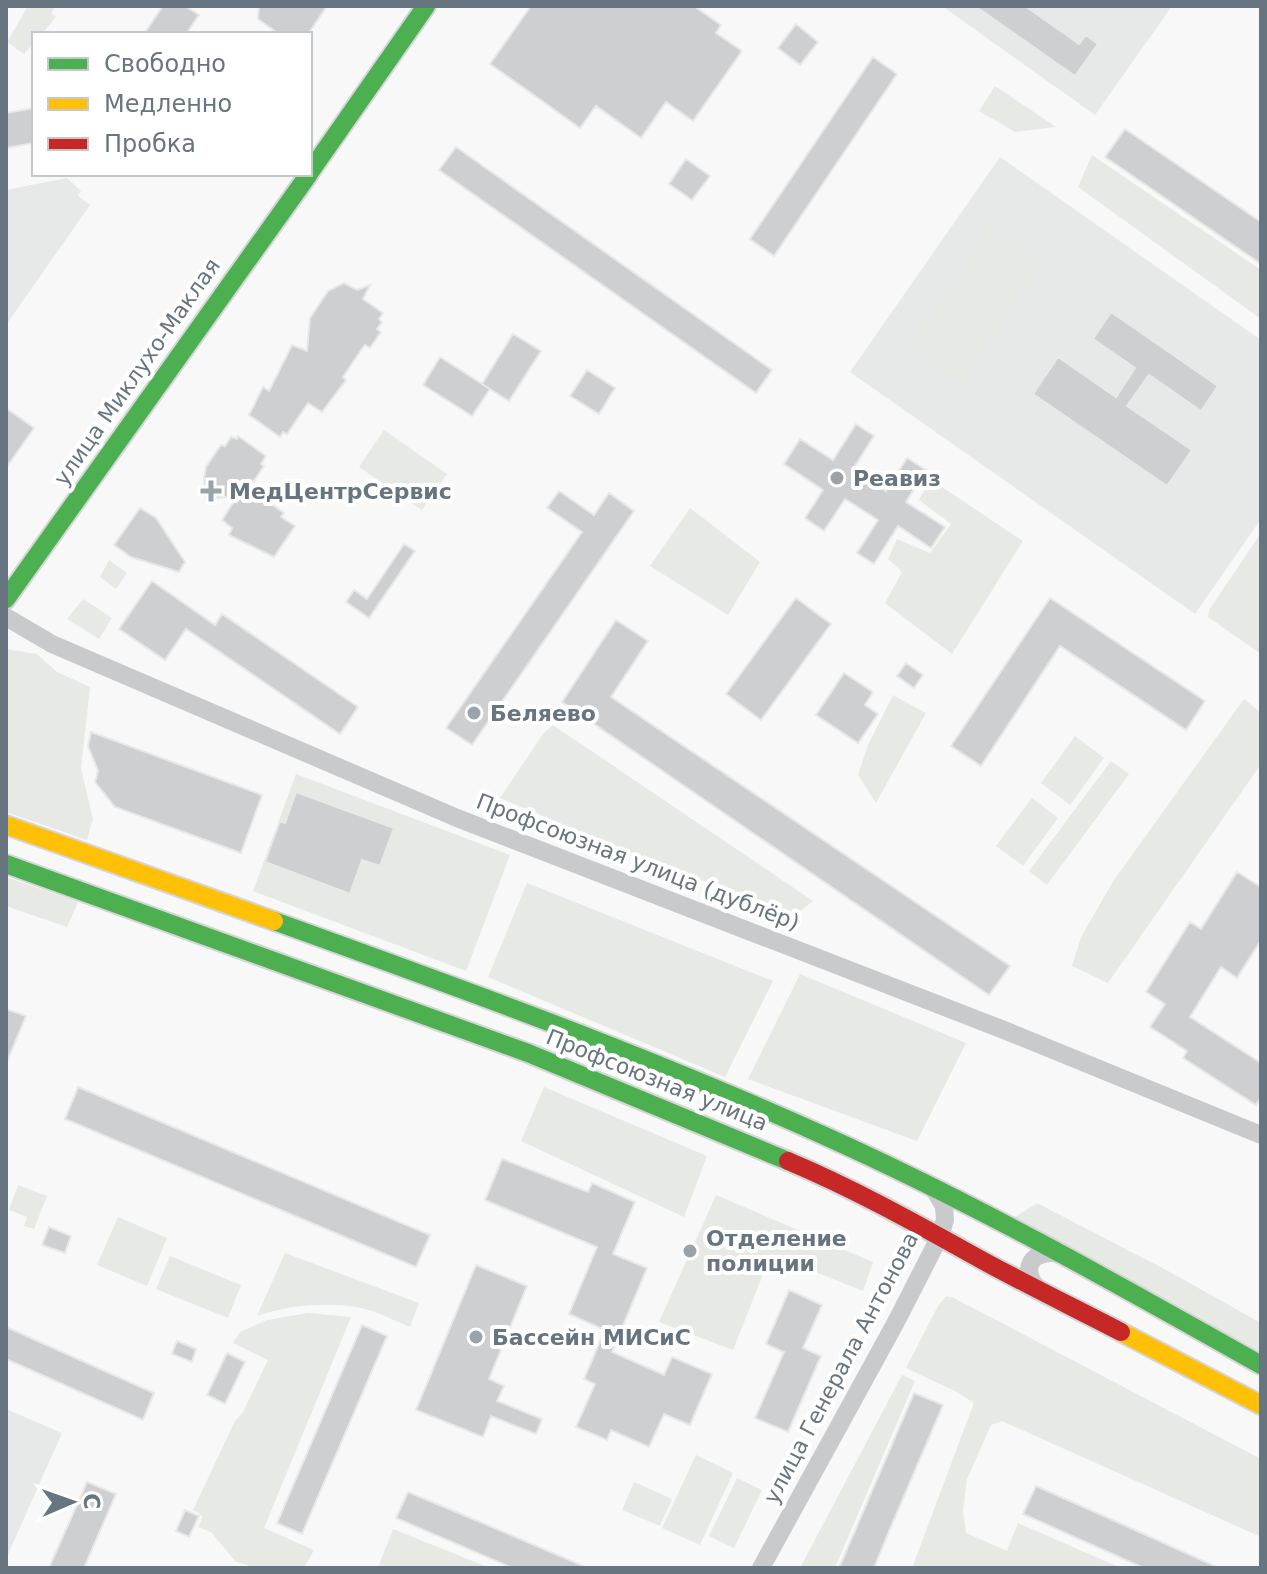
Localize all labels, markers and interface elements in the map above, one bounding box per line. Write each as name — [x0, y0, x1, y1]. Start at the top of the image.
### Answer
legend — [32, 32, 312, 176]
text: Свободно — [104, 50, 226, 78]
text: Медленно — [104, 90, 232, 118]
text: Пробка — [104, 130, 196, 158]
street label: улица Миклухо-Маклая — [49, 254, 225, 490]
place label: Реавиз — [853, 466, 941, 491]
marker: Реавиз — [828, 469, 846, 487]
place label: МедЦентрСервис — [229, 479, 452, 504]
marker: МедЦентрСервис — [200, 480, 222, 502]
place label: Беляево — [490, 701, 596, 726]
marker: Беляево — [465, 704, 483, 722]
street label: Профсоюзная улица (дублёр) — [473, 789, 803, 935]
street label: Профсоюзная улица — [543, 1024, 771, 1136]
place label: Отделение полиции — [706, 1226, 847, 1276]
street label: улица Генерала Антонова — [759, 1228, 923, 1508]
marker: Отделение полиции — [681, 1242, 699, 1260]
place label: Бассейн МИСиС — [492, 1325, 691, 1350]
marker: Бассейн МИСиС — [467, 1328, 485, 1346]
north arrow — [32, 1462, 112, 1542]
text: С — [79, 1493, 104, 1510]

